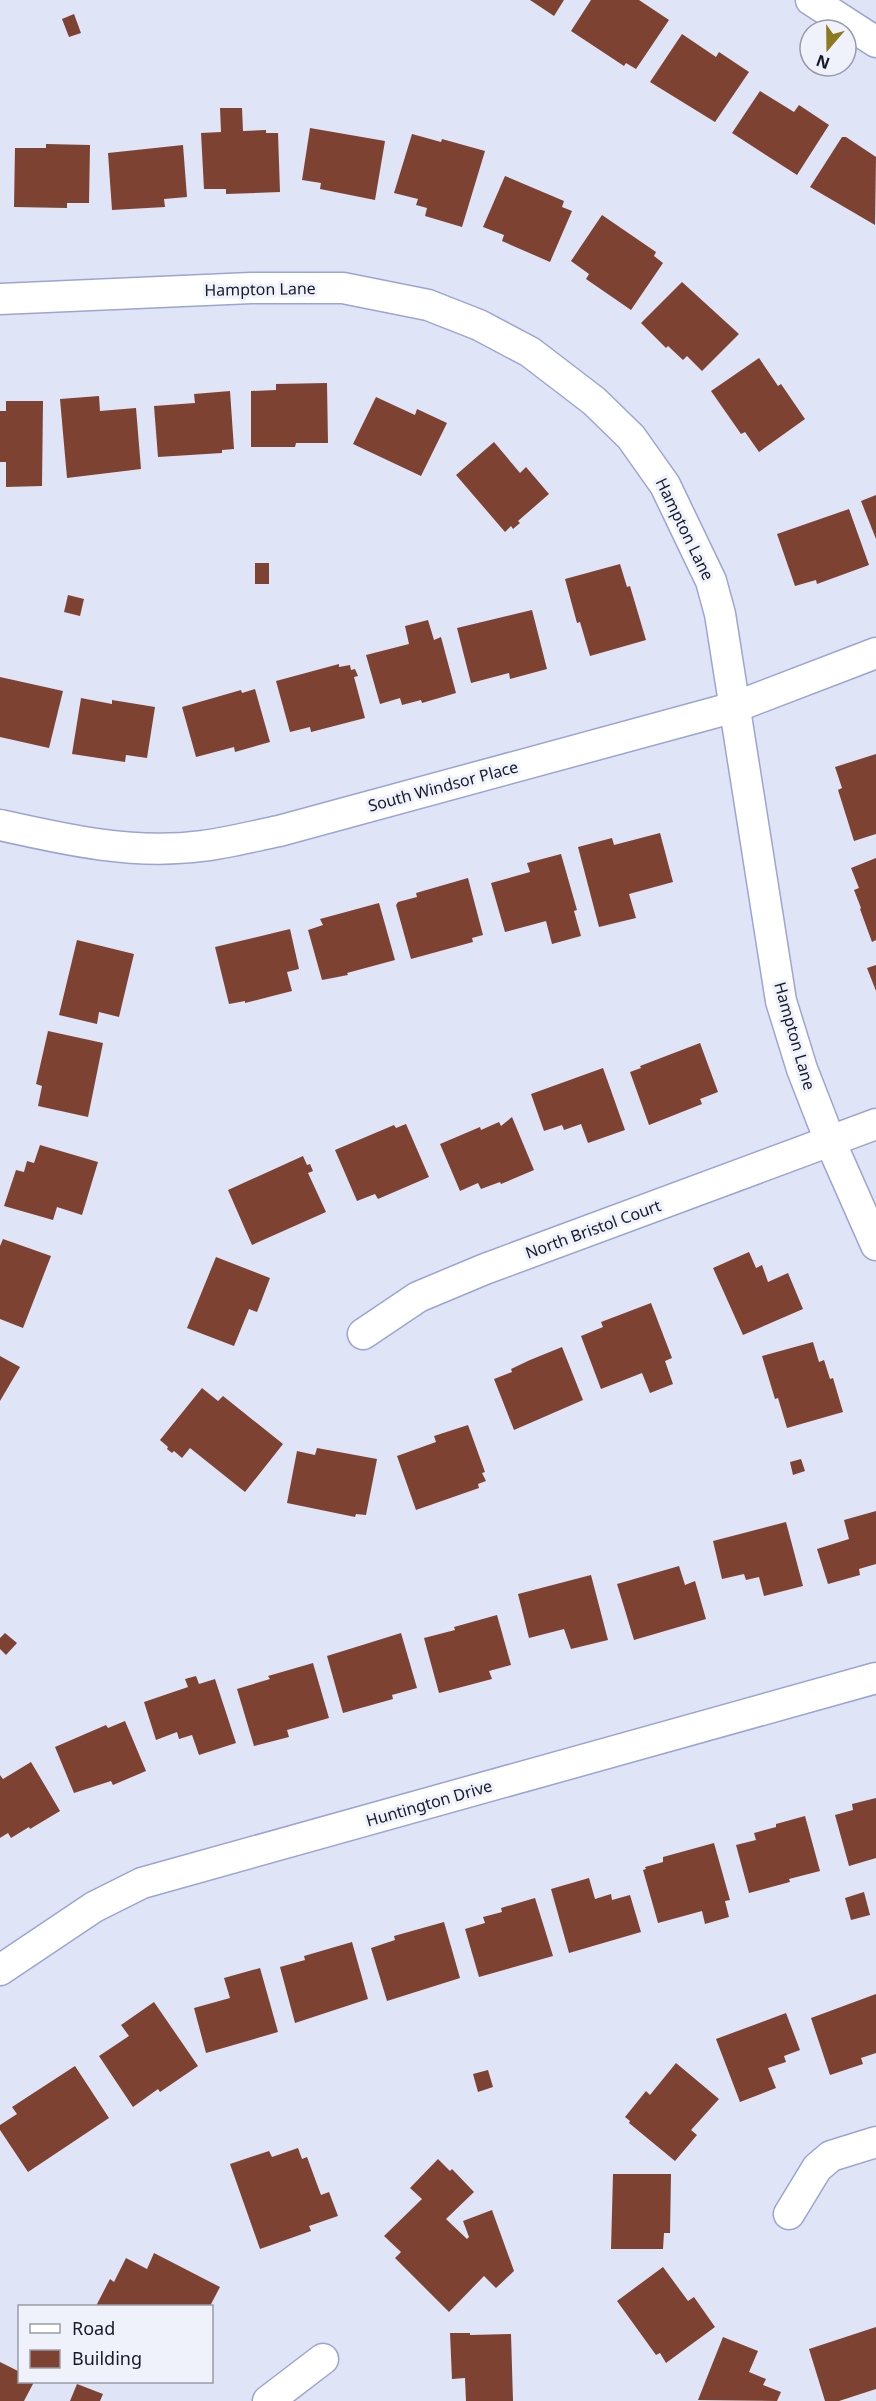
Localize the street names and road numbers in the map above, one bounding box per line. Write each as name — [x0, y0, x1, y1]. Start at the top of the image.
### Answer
street label: Hampton Lane — [204, 277, 316, 301]
street label: Hampton Lane — [651, 474, 719, 584]
street label: South Windsor Place — [366, 755, 520, 817]
street label: Hampton Lane — [769, 979, 821, 1093]
street label: North Bristol Court — [522, 1194, 664, 1264]
street label: Huntington Drive — [363, 1774, 495, 1832]

